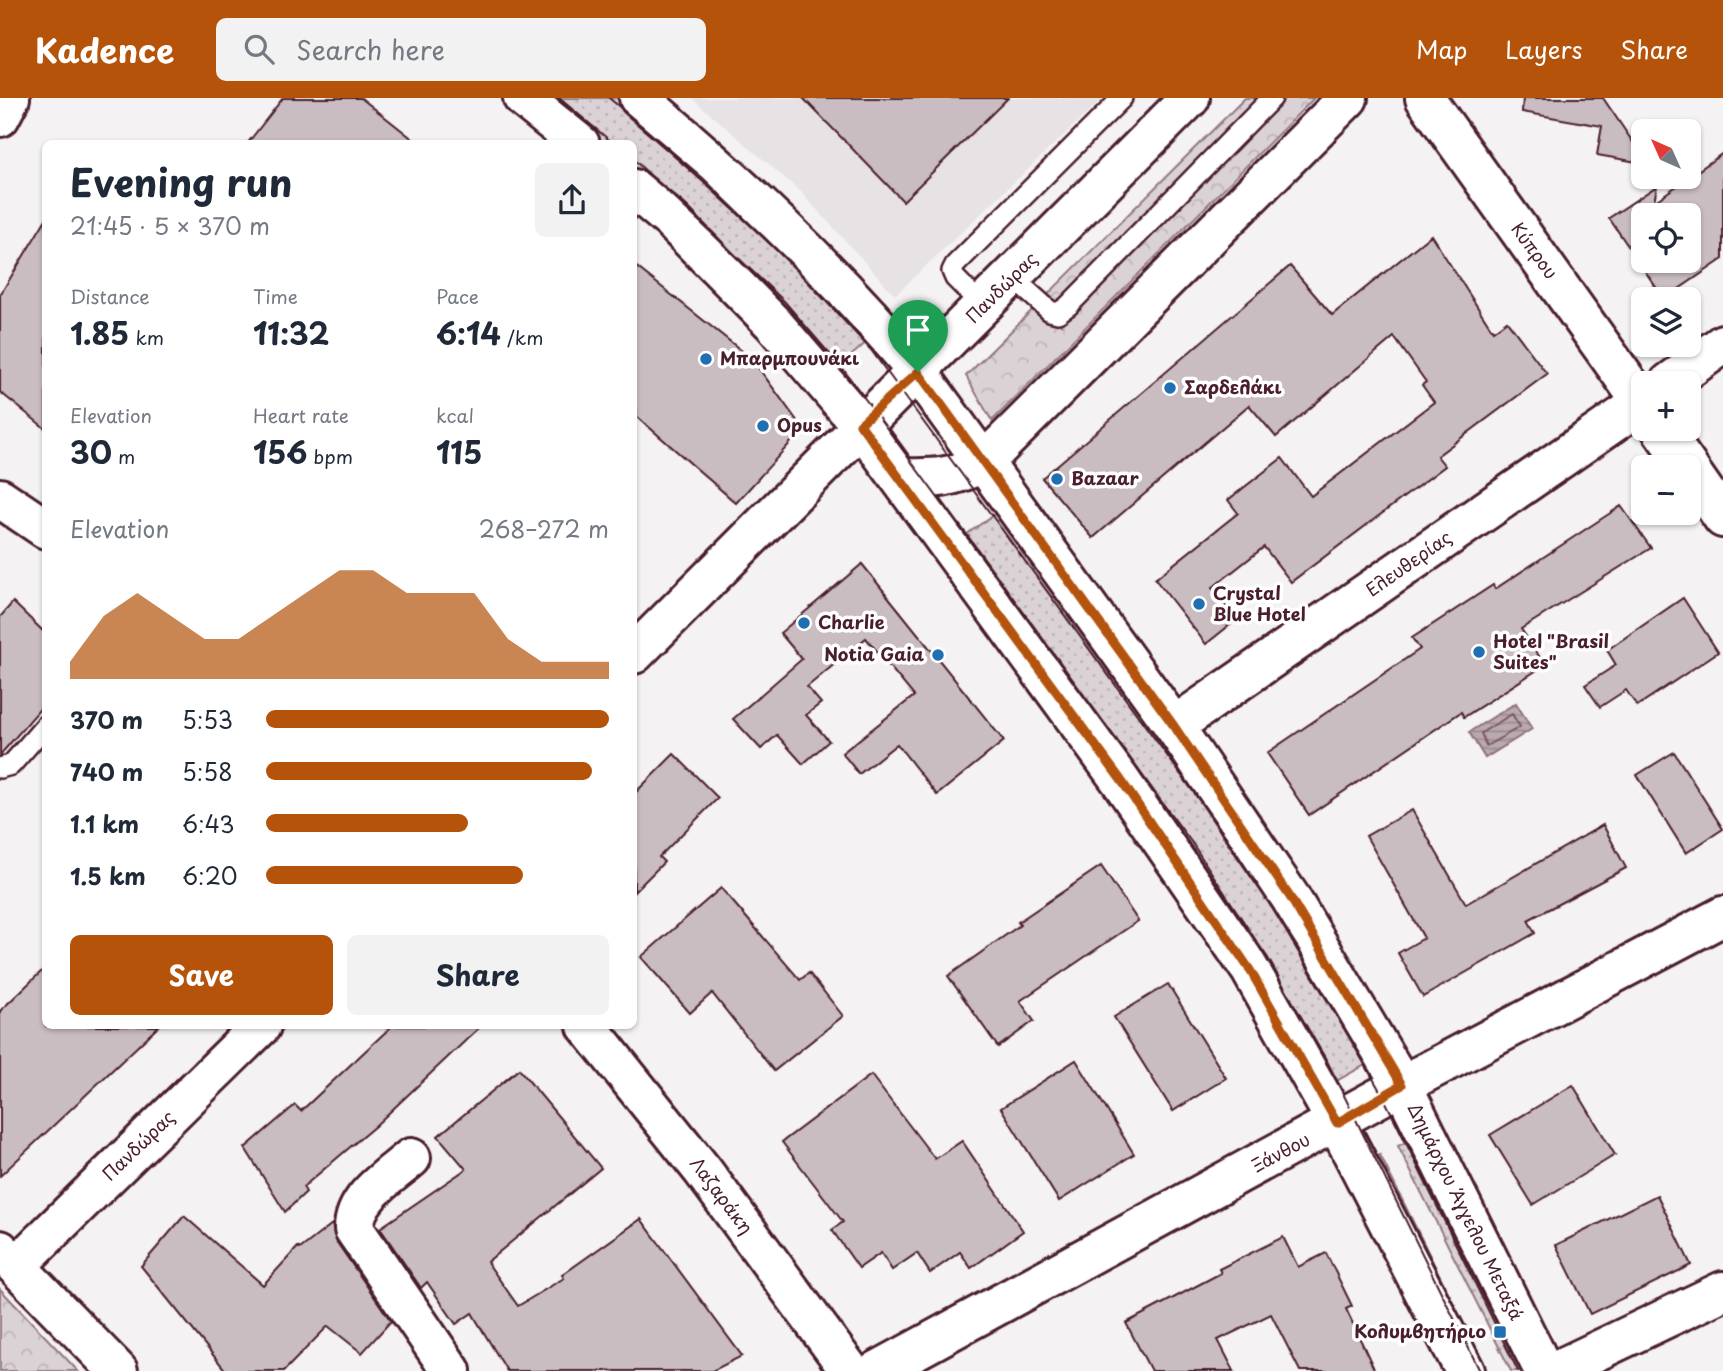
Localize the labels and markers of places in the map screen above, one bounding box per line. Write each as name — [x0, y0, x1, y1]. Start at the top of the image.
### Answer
pin — [888, 300, 948, 372]
place label: Μπαρμπουνάκι — [720, 344, 859, 371]
marker: Μπαρμπουνάκι — [698, 351, 714, 367]
place label: Σαρδελάκι — [1184, 373, 1282, 400]
marker: Σαρδελάκι — [1162, 380, 1178, 396]
place label: Opus — [777, 411, 822, 438]
marker: Opus — [755, 418, 771, 434]
place label: Bazaar — [1071, 464, 1140, 491]
marker: Bazaar — [1049, 471, 1065, 487]
place label: Crystal Blue Hotel — [1213, 579, 1306, 627]
marker: Crystal Blue Hotel — [1191, 596, 1207, 612]
place label: Charlie — [818, 608, 885, 635]
marker: Charlie — [796, 615, 812, 631]
place label: Hotel "Brasil Suites" — [1493, 627, 1609, 675]
place label: Notia Gaia — [824, 640, 924, 667]
marker: Hotel "Brasil Suites" — [1471, 644, 1487, 660]
marker: Notia Gaia — [930, 647, 946, 663]
place label: Κολυμβητήριο — [1354, 1317, 1486, 1344]
marker: Κολυμβητήριο — [1492, 1324, 1508, 1340]

